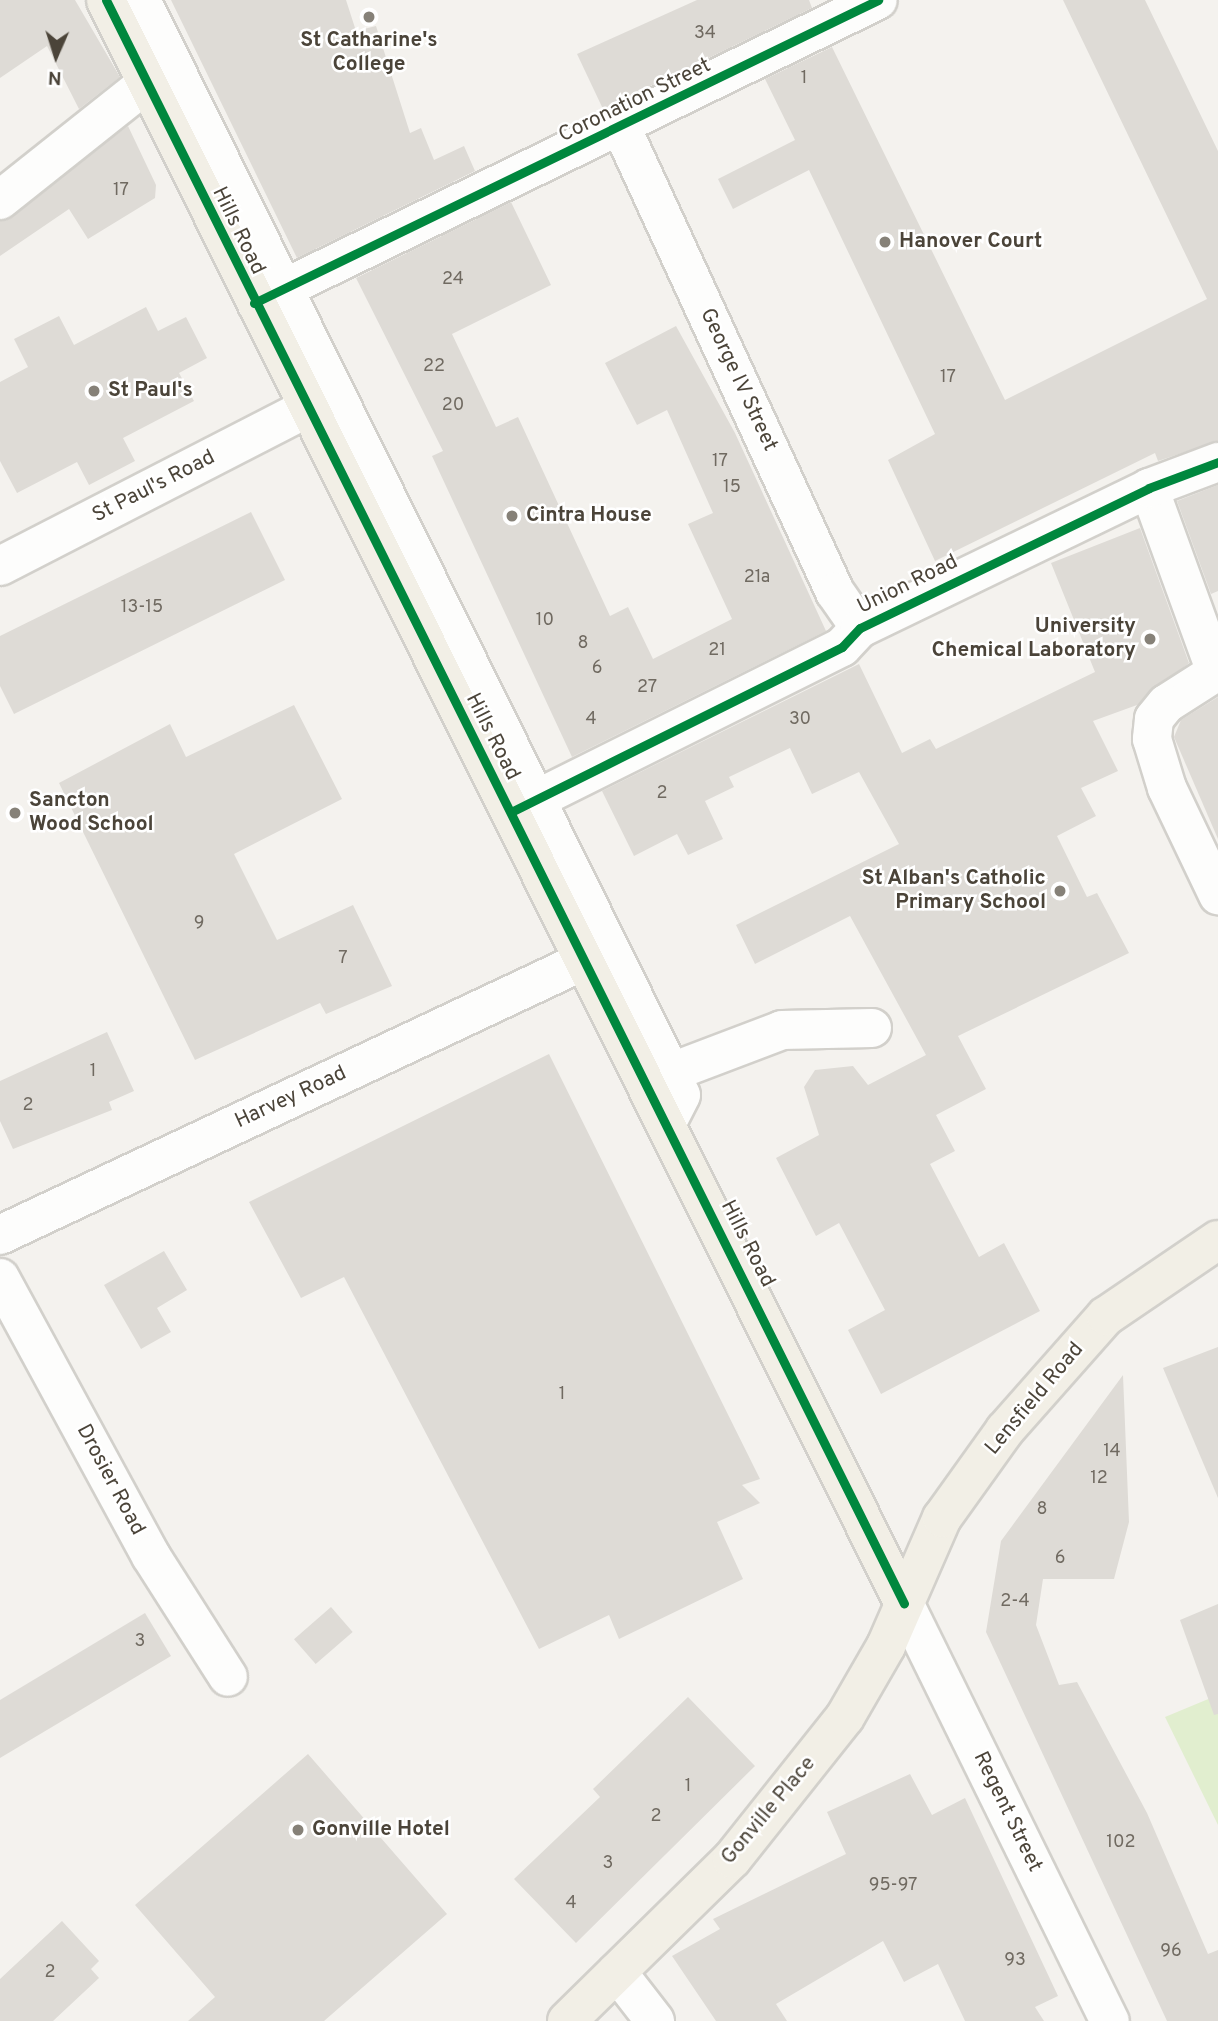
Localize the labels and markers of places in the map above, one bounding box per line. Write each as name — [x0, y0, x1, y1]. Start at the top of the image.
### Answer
marker: St Catharine's College — [361, 9, 377, 25]
place label: St Catharine's College — [300, 28, 438, 78]
place label: Hanover Court — [899, 229, 1042, 255]
marker: Hanover Court — [877, 234, 893, 250]
place label: St Paul's — [108, 378, 193, 404]
marker: St Paul's — [86, 383, 102, 399]
place label: Cintra House — [526, 503, 652, 529]
marker: Cintra House — [504, 508, 520, 524]
place label: University Chemical Laboratory — [932, 614, 1136, 664]
marker: University Chemical Laboratory — [1142, 631, 1158, 647]
place label: Sancton Wood School — [29, 788, 154, 838]
marker: Sancton Wood School — [7, 805, 23, 821]
place label: St Alban's Catholic Primary School — [861, 866, 1046, 916]
marker: St Alban's Catholic Primary School — [1052, 883, 1068, 899]
place label: Gonville Hotel — [312, 1817, 450, 1843]
marker: Gonville Hotel — [290, 1822, 306, 1838]

